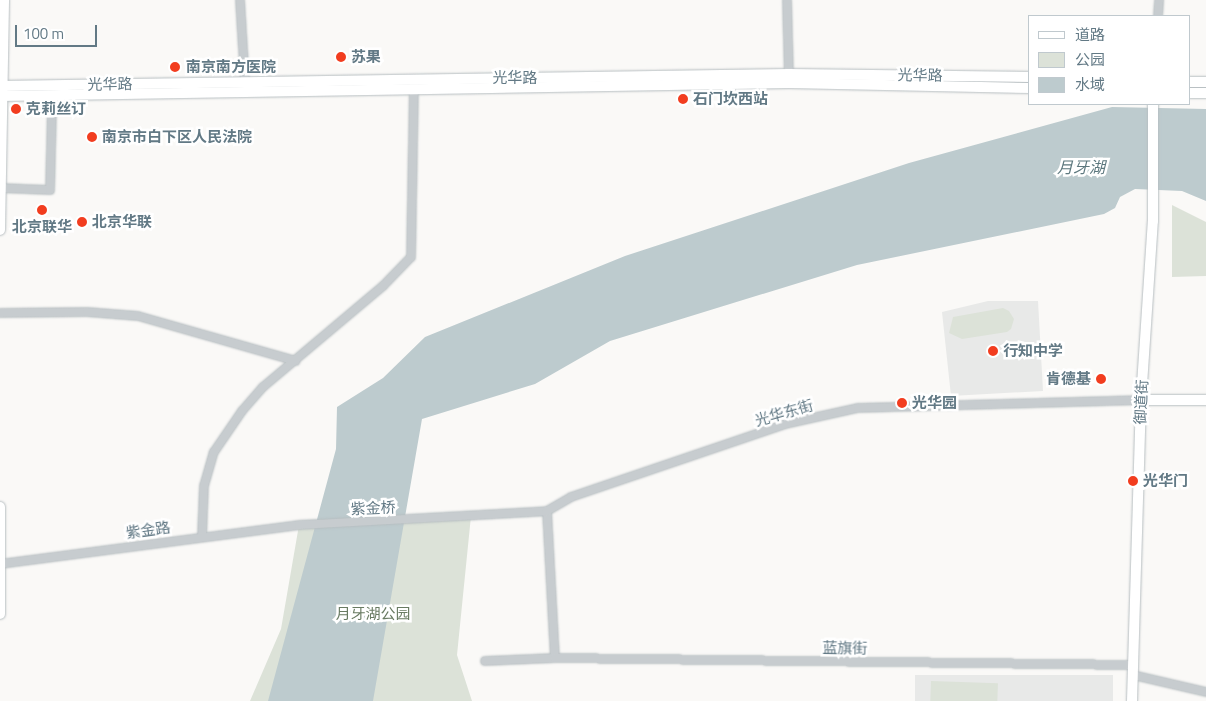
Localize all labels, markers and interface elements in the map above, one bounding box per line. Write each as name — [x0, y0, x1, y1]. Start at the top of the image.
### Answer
scale bar — [18, 15, 100, 47]
legend — [1028, 15, 1191, 105]
text: 100 m — [23, 22, 64, 45]
text: 道路 — [1075, 23, 1105, 46]
place label: 苏果 — [351, 48, 381, 66]
text: 公园 — [1075, 48, 1105, 71]
marker: 苏果 — [335, 51, 347, 63]
place label: 南京南方医院 — [186, 58, 276, 76]
marker: 南京南方医院 — [168, 60, 182, 74]
street label: 光华路 — [897, 66, 943, 84]
street label: 光华路 — [493, 69, 537, 87]
text: 水域 — [1075, 73, 1105, 96]
street label: 光华路 — [87, 75, 133, 93]
place label: 石门坎西站 — [693, 90, 768, 108]
marker: 石门坎西站 — [677, 93, 689, 105]
place label: 克莉丝订 — [26, 100, 86, 118]
marker: 克莉丝订 — [10, 103, 22, 115]
place label: 南京市白下区人民法院 — [102, 128, 252, 146]
marker: 南京市白下区人民法院 — [86, 131, 98, 143]
water label: 月牙湖 — [1057, 157, 1105, 177]
marker: 北京联华 — [36, 204, 48, 216]
place label: 北京华联 — [92, 213, 152, 231]
marker: 北京华联 — [76, 216, 88, 228]
place label: 北京联华 — [12, 218, 72, 236]
place label: 行知中学 — [1003, 342, 1063, 360]
marker: 行知中学 — [987, 345, 999, 357]
place label: 肯德基 — [1046, 370, 1091, 388]
marker: 肯德基 — [1095, 373, 1107, 385]
street label: 御道街 — [1131, 379, 1151, 425]
place label: 光华园 — [912, 394, 957, 412]
street label: 光华东街 — [753, 396, 815, 430]
marker: 光华园 — [896, 397, 908, 409]
place label: 光华门 — [1143, 472, 1188, 490]
marker: 光华门 — [1127, 475, 1139, 487]
street label: 紫金桥 — [350, 498, 396, 518]
street label: 紫金路 — [124, 518, 172, 542]
park label: 月牙湖公园 — [336, 605, 410, 623]
street label: 蓝旗街 — [822, 639, 868, 657]

